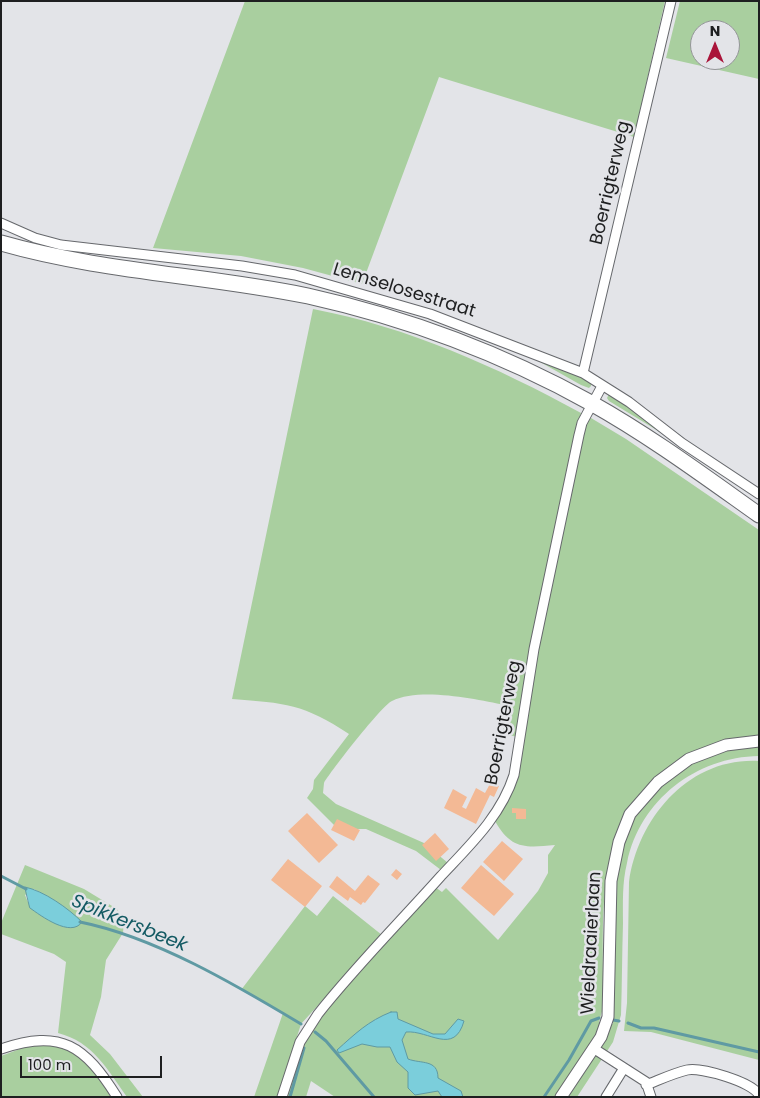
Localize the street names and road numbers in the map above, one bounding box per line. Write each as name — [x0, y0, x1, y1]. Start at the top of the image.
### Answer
street label: Boerrigterweg — [586, 119, 636, 247]
street label: Lemselosestraat — [330, 259, 478, 323]
street label: Boerrigterweg — [481, 659, 527, 787]
street label: Wieldraaierlaan — [577, 871, 607, 1015]

